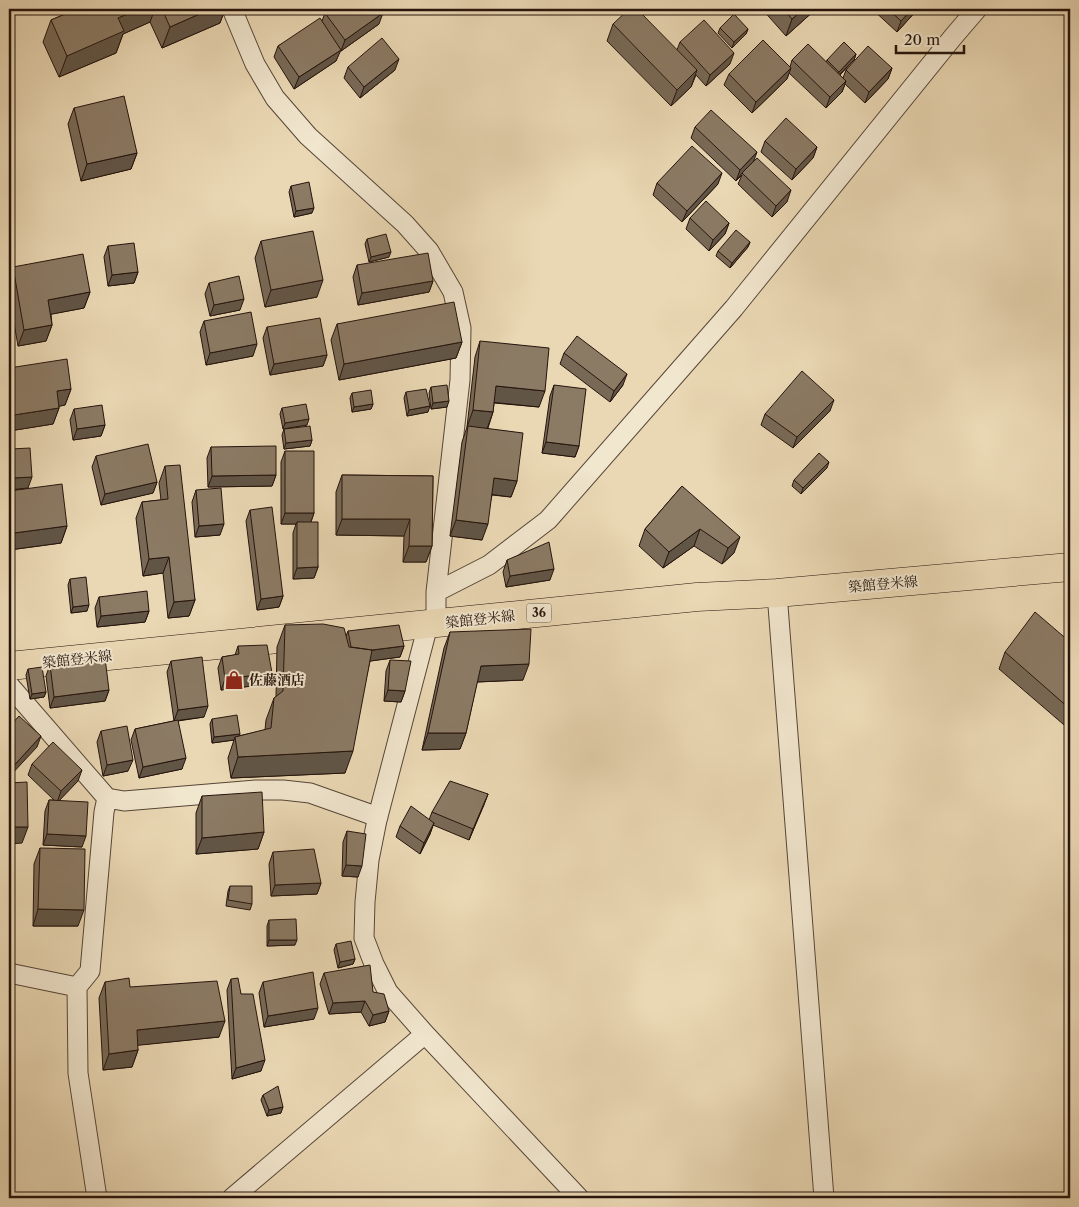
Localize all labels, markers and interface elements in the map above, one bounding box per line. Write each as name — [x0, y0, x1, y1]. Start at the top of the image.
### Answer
scale bar — [896, 22, 964, 54]
text: 20 m — [904, 30, 940, 49]
street label: 築館登米線 — [847, 572, 919, 596]
road number: 36 — [526, 604, 552, 622]
street label: 築館登米線 — [444, 606, 516, 632]
street label: 築館登米線 — [41, 646, 113, 672]
shop icon: 佐藤酒店 — [223, 669, 245, 691]
place label: 佐藤酒店 — [249, 671, 305, 689]

